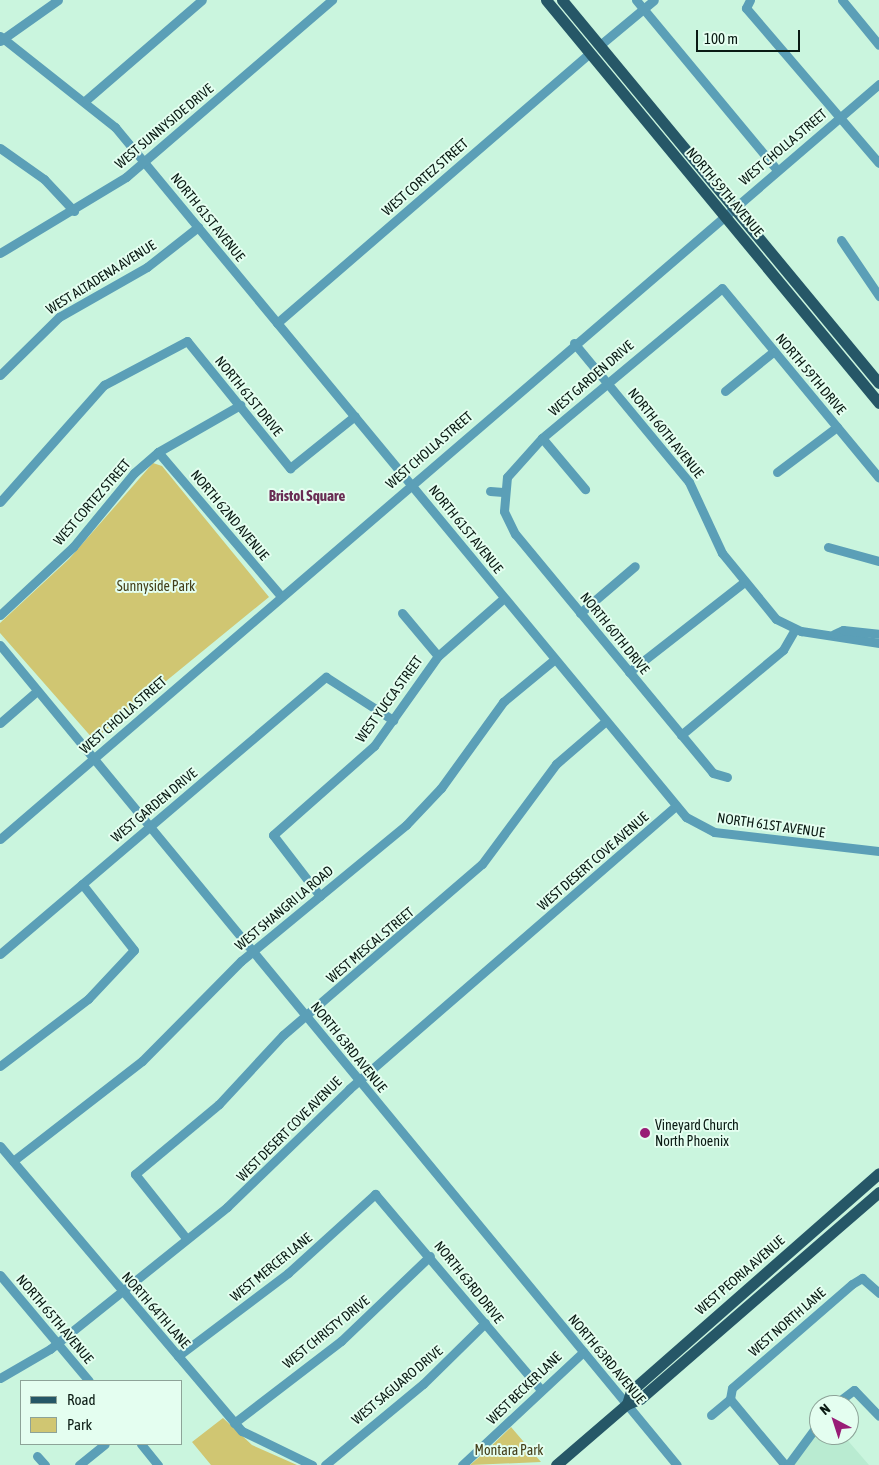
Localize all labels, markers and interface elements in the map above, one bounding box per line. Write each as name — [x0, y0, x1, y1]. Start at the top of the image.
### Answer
scale bar — [699, 20, 803, 52]
text: 100 m — [704, 30, 738, 47]
street label: WEST SUNNYSIDE DRIVE — [111, 80, 217, 172]
street label: WEST CHOLLA STREET — [736, 105, 830, 189]
street label: WEST CORTEZ STREET — [378, 135, 472, 219]
street label: NORTH 59TH AVENUE — [683, 144, 767, 240]
street label: NORTH 61ST AVENUE — [167, 170, 249, 264]
street label: WEST ALTADENA AVENUE — [43, 236, 159, 318]
street label: NORTH 59TH DRIVE — [772, 330, 850, 418]
street label: WEST GARDEN DRIVE — [545, 337, 637, 419]
street label: NORTH 61ST DRIVE — [212, 353, 286, 439]
street label: NORTH 60TH AVENUE — [625, 385, 707, 481]
street label: WEST CHOLLA STREET — [382, 408, 476, 492]
street label: WEST CORTEZ STREET — [50, 455, 134, 549]
street label: NORTH 62ND AVENUE — [187, 466, 273, 564]
street label: NORTH 61ST AVENUE — [425, 482, 507, 576]
district label: Bristol Square — [269, 487, 345, 505]
park label: Sunnyside Park — [117, 578, 195, 594]
street label: NORTH 60TH DRIVE — [577, 589, 653, 677]
street label: WEST YUCCA STREET — [352, 653, 426, 745]
street label: WEST CHOLLA STREET — [76, 673, 170, 757]
street label: WEST GARDEN DRIVE — [108, 764, 200, 846]
street label: WEST DESERT COVE AVENUE — [534, 808, 652, 914]
street label: NORTH 61ST AVENUE — [716, 809, 826, 841]
street label: WEST SHANGRI LA ROAD — [231, 862, 337, 954]
street label: WEST MESCAL STREET — [323, 904, 417, 986]
street label: NORTH 63RD AVENUE — [307, 998, 391, 1096]
street label: WEST DESERT COVE AVENUE — [233, 1073, 345, 1185]
place label: Vineyard Church North Phoenix — [655, 1117, 739, 1150]
marker: Vineyard Church North Phoenix — [639, 1127, 651, 1139]
street label: WEST MERCER LANE — [227, 1229, 315, 1305]
street label: WEST PEORIA AVENUE — [692, 1232, 788, 1318]
street label: NORTH 63RD DRIVE — [431, 1238, 507, 1326]
street label: NORTH 64TH LANE — [118, 1268, 194, 1352]
street label: NORTH 65TH AVENUE — [13, 1271, 97, 1367]
street label: WEST NORTH LANE — [745, 1284, 829, 1360]
street label: WEST CHRISTY DRIVE — [279, 1292, 373, 1372]
street label: NORTH 63RD AVENUE — [565, 1311, 649, 1407]
street label: WEST SAGUARO DRIVE — [348, 1342, 446, 1428]
street label: WEST BECKER LANE — [483, 1348, 565, 1428]
legend — [20, 1380, 182, 1445]
text: Road — [67, 1391, 96, 1408]
north arrow — [809, 1395, 859, 1445]
text: N — [817, 1400, 833, 1418]
text: Park — [67, 1416, 92, 1433]
park label: Montara Park — [475, 1442, 543, 1458]

